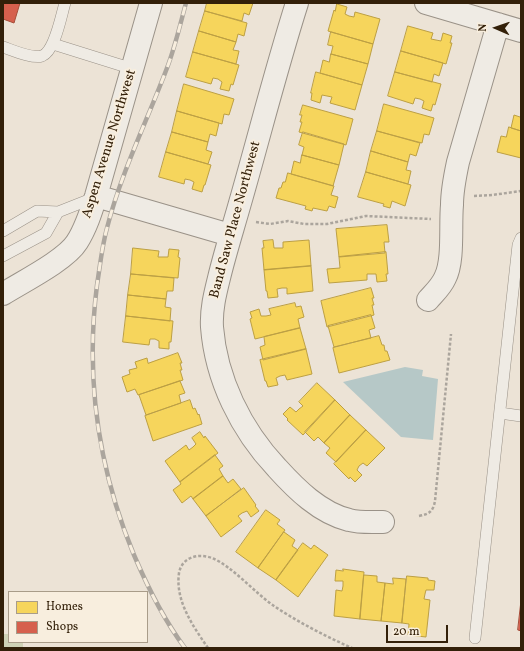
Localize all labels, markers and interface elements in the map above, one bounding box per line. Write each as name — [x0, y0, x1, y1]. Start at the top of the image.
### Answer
north arrow — [476, 8, 516, 48]
text: N — [476, 23, 491, 32]
street label: Aspen Avenue Northwest — [79, 67, 141, 221]
street label: Band Saw Place Northwest — [207, 139, 265, 301]
legend — [8, 591, 148, 643]
text: Homes — [46, 599, 83, 615]
scale bar — [388, 617, 450, 643]
text: Shops — [46, 619, 78, 635]
text: 20 m — [393, 624, 420, 640]

